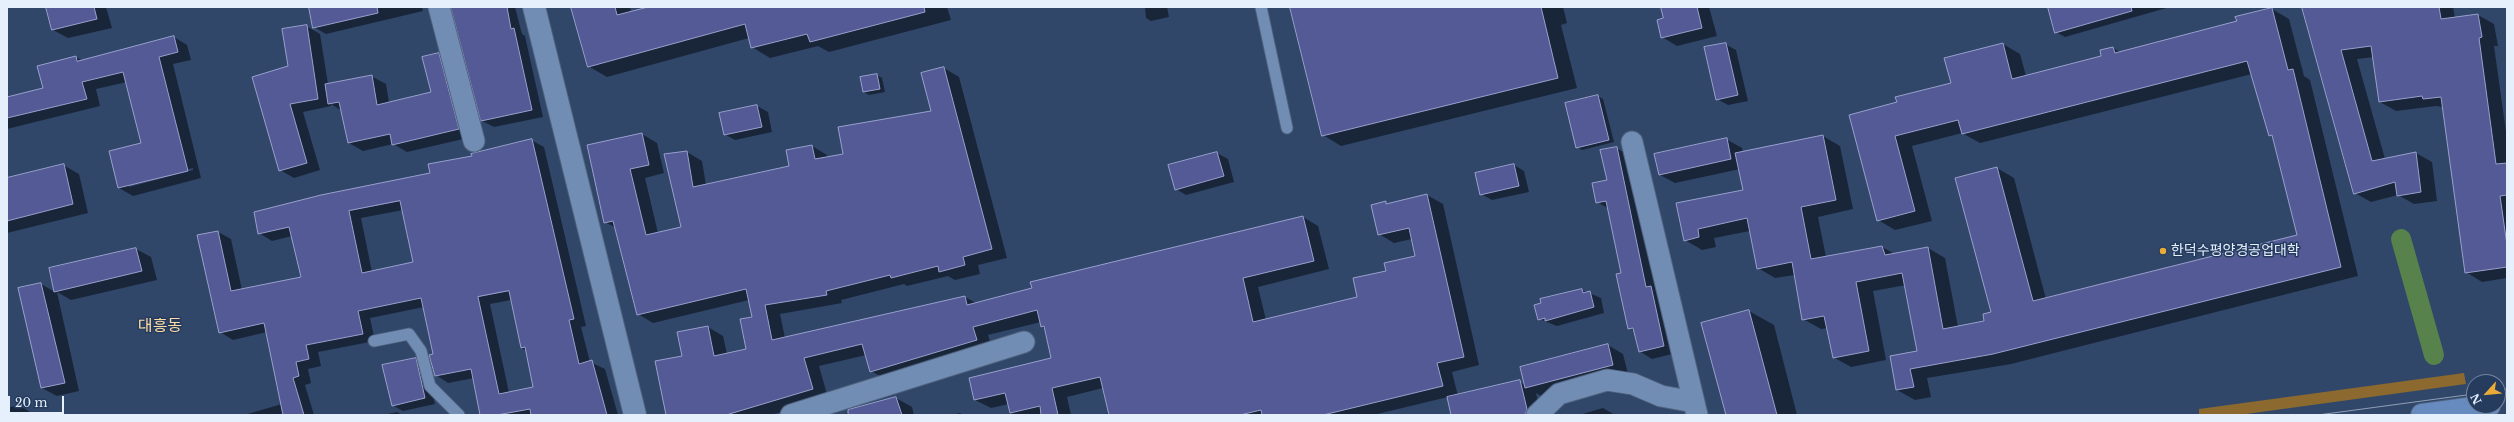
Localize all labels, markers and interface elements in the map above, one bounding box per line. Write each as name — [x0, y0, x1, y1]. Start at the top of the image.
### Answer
place label: 한덕수평양경공업대학 — [2171, 243, 2300, 259]
marker: 한덕수평양경공업대학 — [2158, 246, 2168, 256]
district label: 대흥동 — [138, 316, 182, 336]
north arrow — [2466, 374, 2506, 414]
scale bar — [10, 388, 66, 414]
text: N — [2468, 391, 2485, 407]
text: 20 m — [15, 395, 47, 410]

